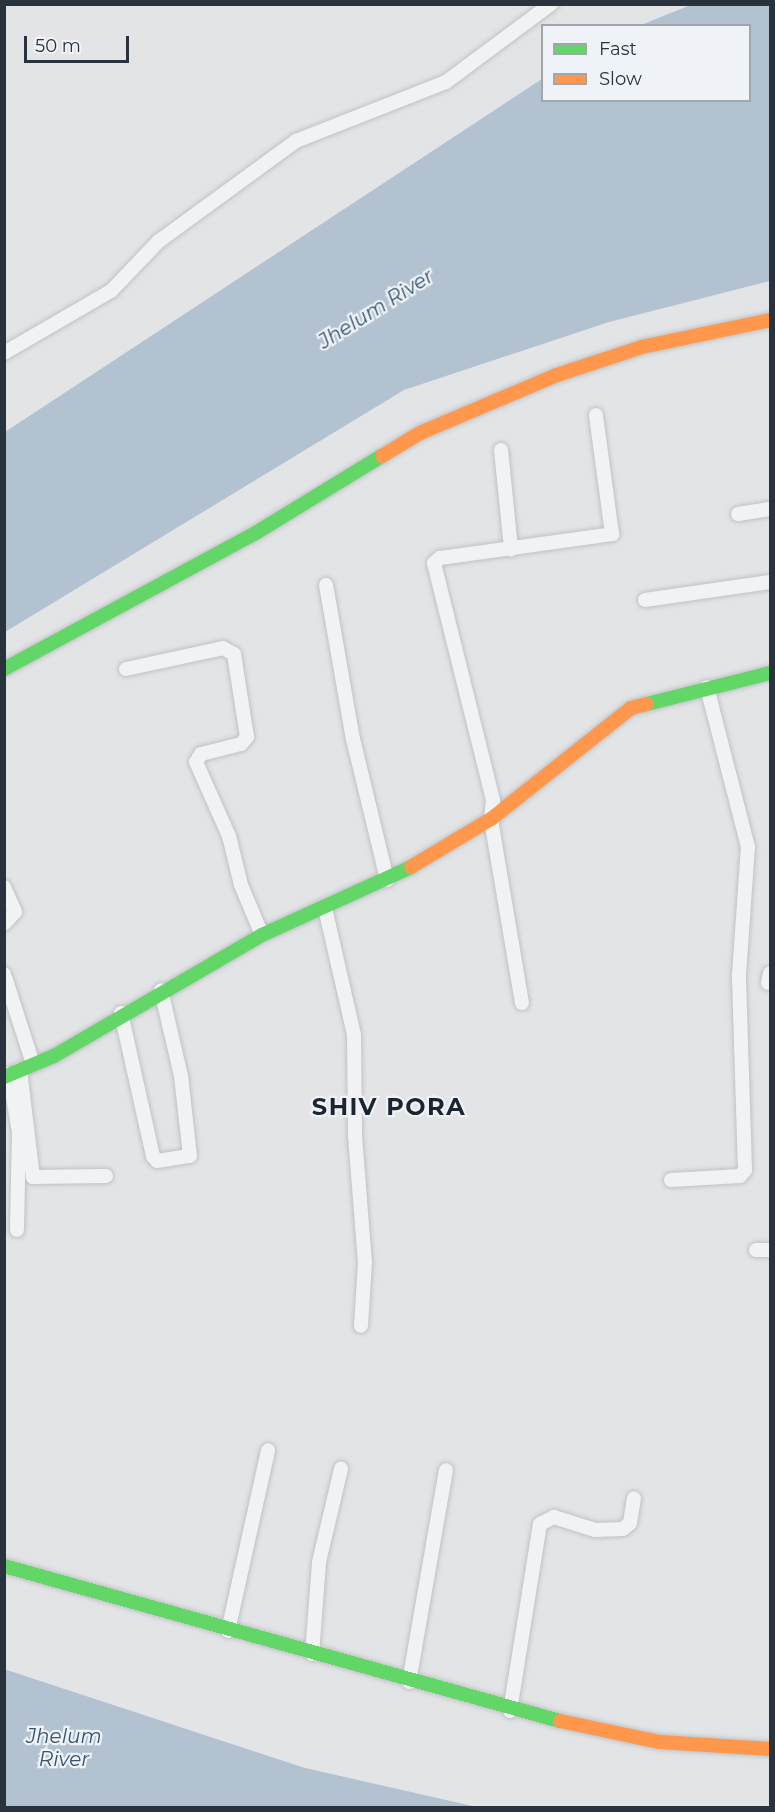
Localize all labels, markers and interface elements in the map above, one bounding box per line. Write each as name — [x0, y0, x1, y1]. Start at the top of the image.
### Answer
scale bar — [27, 24, 132, 62]
legend — [541, 24, 751, 102]
text: 50 m — [35, 35, 81, 57]
text: Fast — [599, 38, 637, 60]
text: Slow — [599, 68, 642, 90]
water label: Jhelum River — [314, 264, 438, 354]
district label: SHIV PORA — [312, 1093, 466, 1121]
water label: Jhelum River — [26, 1725, 102, 1772]

